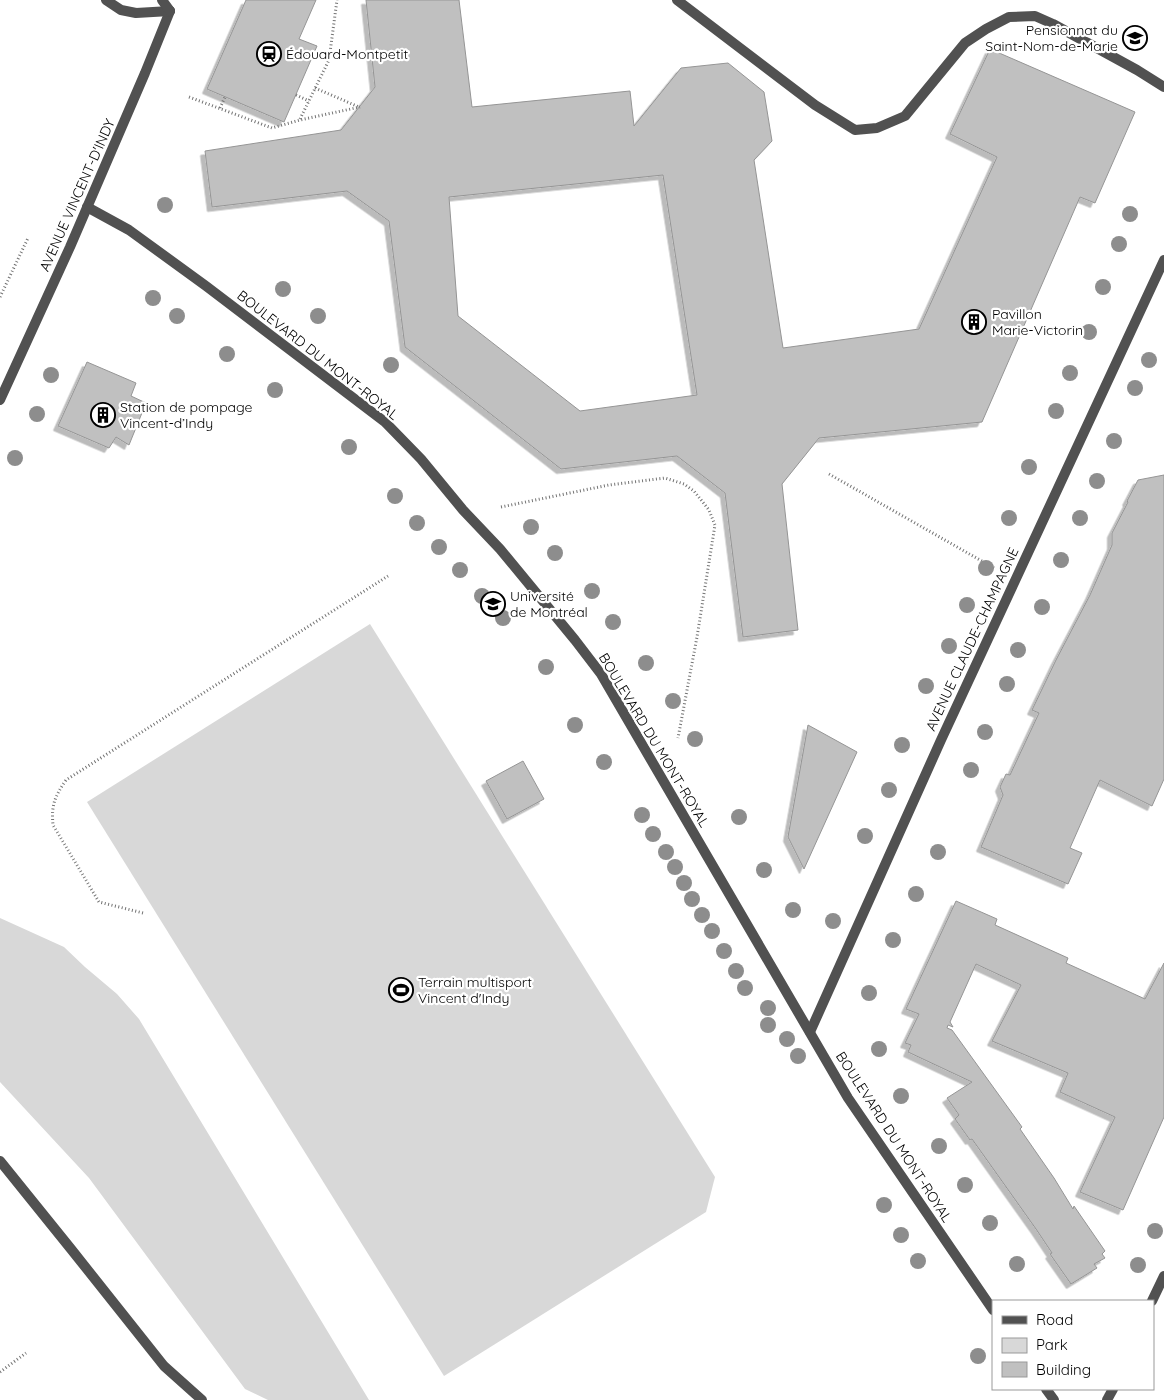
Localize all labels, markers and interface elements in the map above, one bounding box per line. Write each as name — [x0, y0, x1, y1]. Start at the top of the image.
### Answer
place label: Pensionnat du Saint-Nom-de-Marie — [985, 21, 1118, 55]
school or university icon: Pensionnat du Saint-Nom-de-Marie — [1122, 25, 1148, 51]
station icon: Édouard-Montpetit — [256, 41, 282, 67]
place label: Édouard-Montpetit — [286, 45, 408, 63]
street label: AVENUE VINCENT-D'INDY — [35, 116, 119, 274]
street label: BOULEVARD DU MONT-ROYAL — [234, 286, 403, 424]
place label: Pavillon Marie-Victorin — [992, 305, 1083, 339]
building icon: Pavillon Marie-Victorin — [961, 309, 987, 335]
place label: Station de pompage Vincent-d’Indy — [120, 398, 253, 432]
building icon: Station de pompage Vincent-d’Indy — [90, 402, 116, 428]
street label: AVENUE CLAUDE-CHAMPAGNE — [921, 544, 1023, 734]
place label: Université de Montréal — [510, 587, 588, 621]
school or university icon: Université de Montréal — [480, 591, 506, 617]
street label: BOULEVARD DU MONT-ROYAL — [595, 650, 713, 831]
place label: Terrain multisport Vincent d'Indy — [418, 973, 532, 1007]
sports icon: Terrain multisport Vincent d'Indy — [388, 977, 414, 1003]
street label: BOULEVARD DU MONT-ROYAL — [832, 1048, 956, 1226]
legend — [992, 1300, 1154, 1390]
text: Road — [1036, 1310, 1073, 1329]
text: Park — [1036, 1335, 1068, 1354]
text: Building — [1036, 1360, 1091, 1379]

